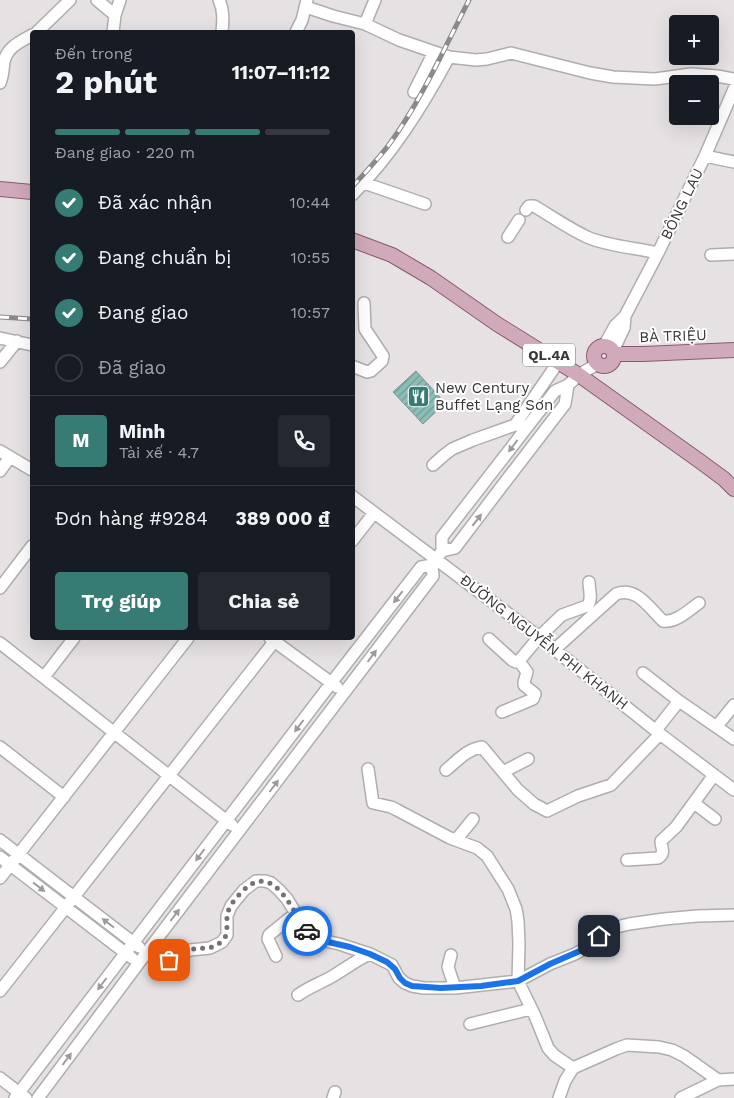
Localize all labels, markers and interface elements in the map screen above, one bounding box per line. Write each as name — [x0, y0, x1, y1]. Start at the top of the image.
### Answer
map controls — [669, 15, 719, 125]
button: + — [669, 15, 719, 65]
text: Đến trong — [55, 44, 132, 63]
text: 11:07–11:12 — [232, 61, 330, 84]
text: 2 phút — [55, 63, 157, 101]
button: − — [669, 75, 719, 125]
text: Đang giao · 220 m — [55, 143, 195, 162]
street label: BÔNG LAU — [656, 165, 707, 243]
icon: check — [55, 189, 83, 217]
text: Đã xác nhận — [98, 191, 212, 214]
text: 10:44 — [290, 193, 330, 212]
icon: check — [55, 244, 83, 272]
text: Đang chuẩn bị — [98, 246, 231, 269]
text: 10:55 — [290, 248, 330, 267]
icon: check — [55, 299, 83, 327]
text: Đang giao — [98, 301, 188, 324]
text: 10:57 — [291, 303, 330, 322]
street label: BÀ TRIỆU — [639, 325, 707, 346]
road number: QL.4A — [523, 344, 575, 366]
text: Đã giao — [98, 356, 166, 379]
place label: New Century Buffet Lạng Sơn — [435, 379, 553, 414]
restaurant icon: New Century Buffet Lạng Sơn — [407, 385, 431, 409]
button: phone — [278, 415, 330, 467]
text: Minh — [119, 420, 165, 443]
text: M — [72, 429, 90, 452]
one-way arrow — [507, 439, 518, 452]
text: Tài xế · 4.7 — [119, 443, 199, 462]
text: Đơn hàng #9284 — [55, 507, 208, 530]
text: 389 000 ₫ — [236, 507, 330, 530]
one-way arrow — [471, 514, 482, 527]
street label: ĐƯỜNG NGUYỄN PHI KHANH — [456, 568, 634, 713]
button: Trợ giúp — [55, 572, 188, 630]
button: Chia sẻ — [198, 572, 330, 630]
one-way arrow — [393, 590, 403, 604]
one-way arrow — [367, 649, 377, 663]
one-way arrow — [293, 719, 304, 732]
one-way arrow — [268, 780, 279, 793]
one-way arrow — [195, 848, 206, 861]
one-way arrow — [32, 881, 45, 892]
courier — [282, 906, 332, 956]
one-way arrow — [170, 908, 180, 922]
pin — [578, 915, 620, 957]
icon: car — [293, 917, 321, 945]
one-way arrow — [101, 918, 115, 928]
icon: home — [585, 922, 613, 950]
pin — [148, 939, 190, 981]
icon: bag — [155, 946, 183, 974]
one-way arrow — [96, 977, 107, 990]
one-way arrow — [62, 1053, 73, 1066]

